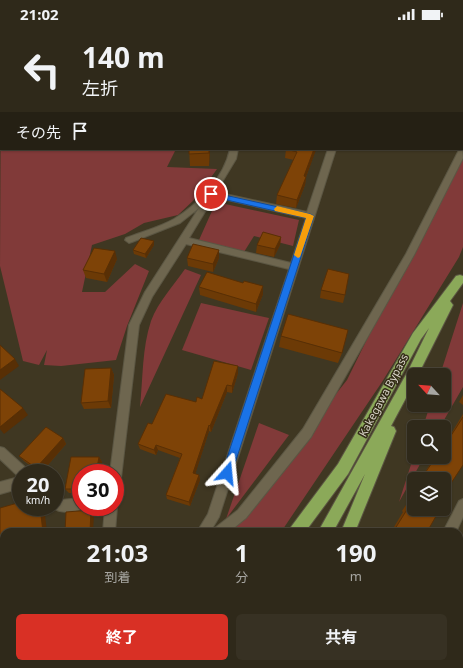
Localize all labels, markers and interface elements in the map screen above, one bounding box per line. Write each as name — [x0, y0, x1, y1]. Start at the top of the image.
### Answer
text: 21:02 — [20, 4, 59, 24]
text: 140 m — [82, 38, 165, 76]
icon: left — [16, 44, 68, 96]
text: 左折 — [82, 76, 118, 100]
icon: arrive — [69, 120, 91, 142]
text: その先 — [16, 122, 61, 142]
pin — [194, 177, 228, 211]
icon: arrive — [200, 183, 222, 205]
street label: Kakegawa Bypass — [355, 351, 411, 439]
north arrow — [407, 368, 451, 412]
map controls — [407, 368, 451, 516]
button: search — [407, 420, 451, 464]
position arrow — [206, 452, 248, 494]
speed limit sign: 30 — [72, 464, 124, 516]
text: 20 — [27, 471, 49, 498]
button: layers — [407, 472, 451, 516]
text: km/h — [26, 493, 50, 507]
text: 21:03 — [87, 536, 148, 569]
text: 1 — [235, 536, 249, 569]
text: 190 — [335, 536, 376, 569]
text: m — [350, 567, 362, 585]
text: 到着 — [104, 568, 130, 586]
text: 分 — [235, 568, 248, 586]
button: 終了 — [16, 614, 228, 660]
button: 共有 — [236, 614, 447, 660]

